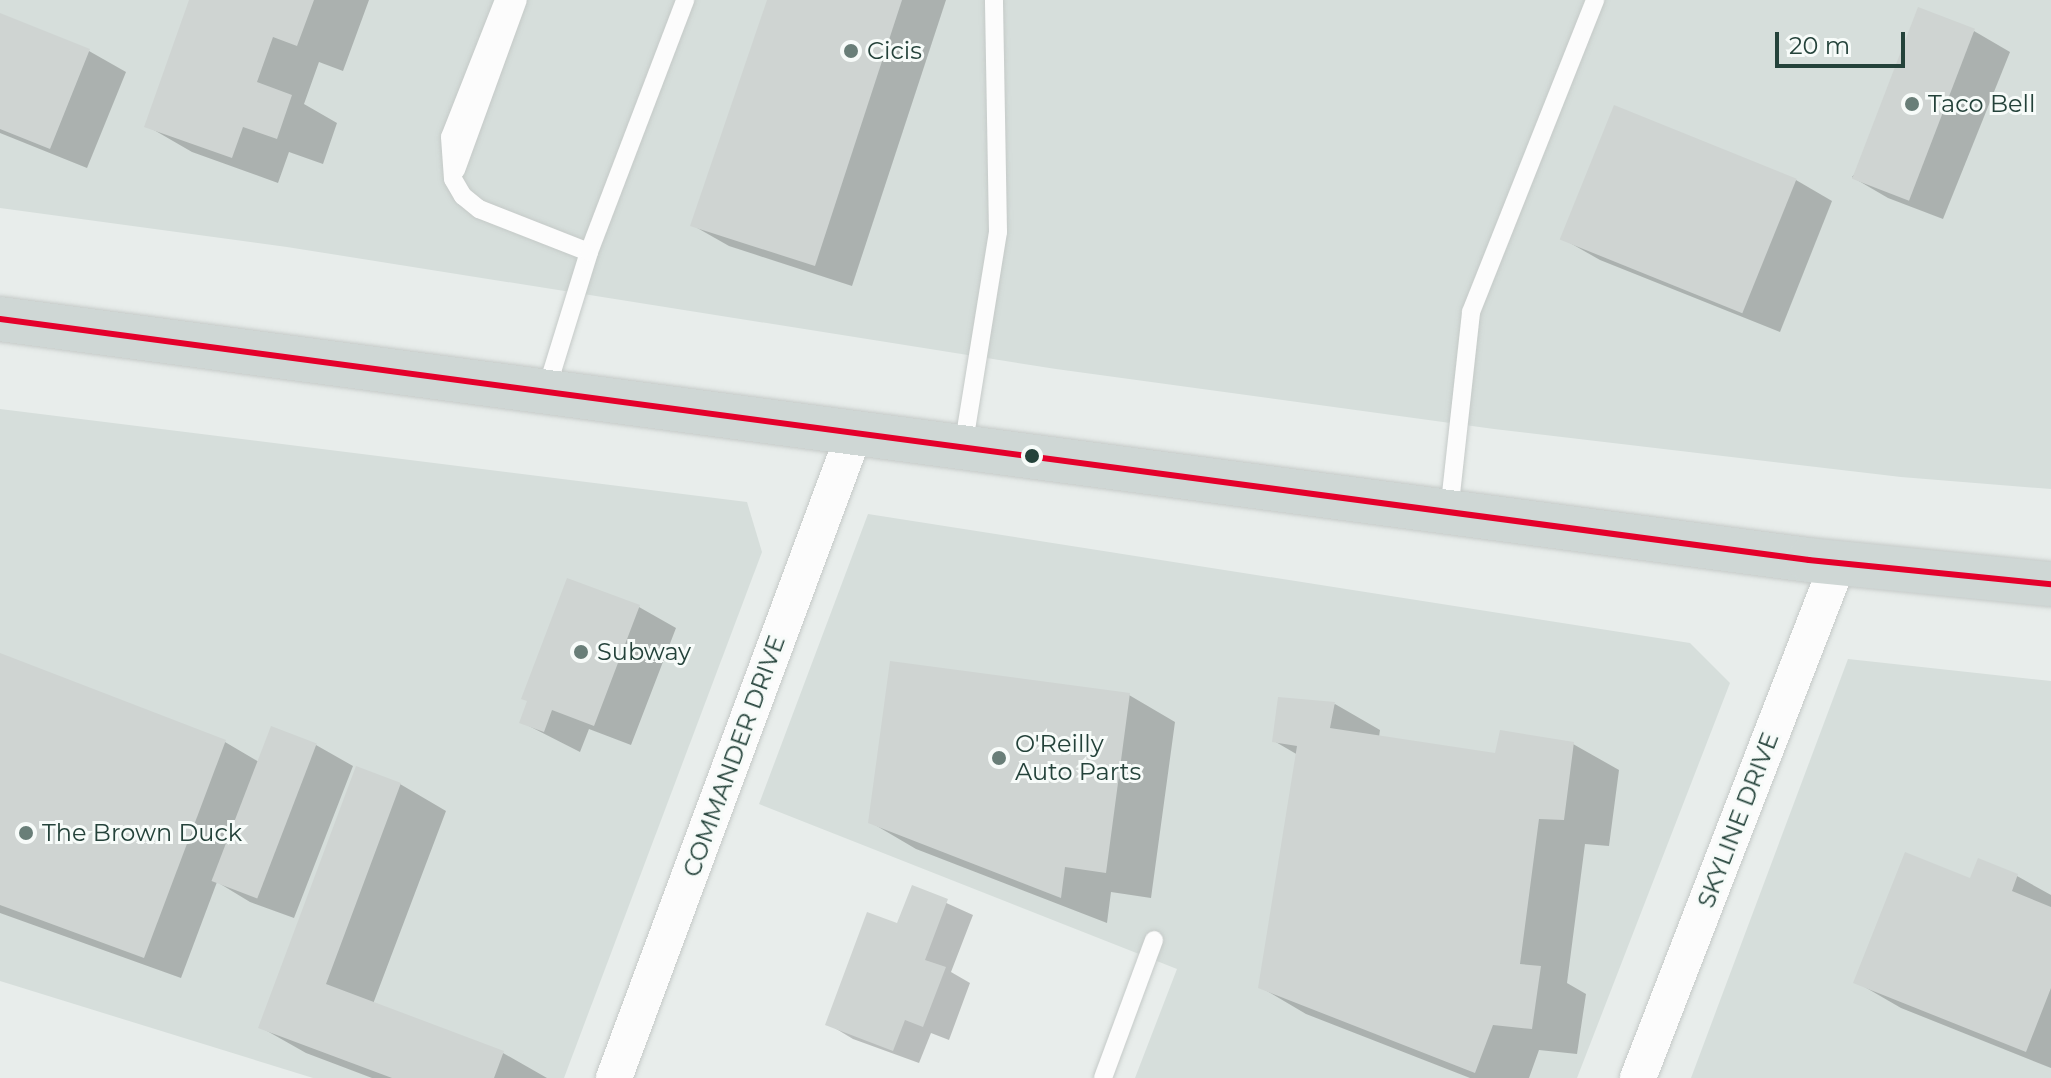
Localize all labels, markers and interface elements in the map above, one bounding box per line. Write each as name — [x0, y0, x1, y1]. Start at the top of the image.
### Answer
scale bar — [1779, 16, 1909, 66]
text: 20 m — [1789, 31, 1850, 60]
place label: Cicis — [867, 37, 922, 65]
marker: Cicis — [842, 42, 860, 60]
place label: Taco Bell — [1928, 90, 2035, 118]
marker: Taco Bell — [1903, 95, 1921, 113]
unlabelled marker — [1024, 448, 1040, 464]
street label: COMMANDER DRIVE — [677, 631, 791, 881]
place label: Subway — [597, 638, 691, 666]
marker: Subway — [572, 643, 590, 661]
street label: SKYLINE DRIVE — [1691, 728, 1785, 912]
place label: O'Reilly Auto Parts — [1015, 730, 1141, 786]
marker: O'Reilly Auto Parts — [990, 749, 1008, 767]
place label: The Brown Duck — [42, 819, 242, 847]
marker: The Brown Duck — [17, 824, 35, 842]

